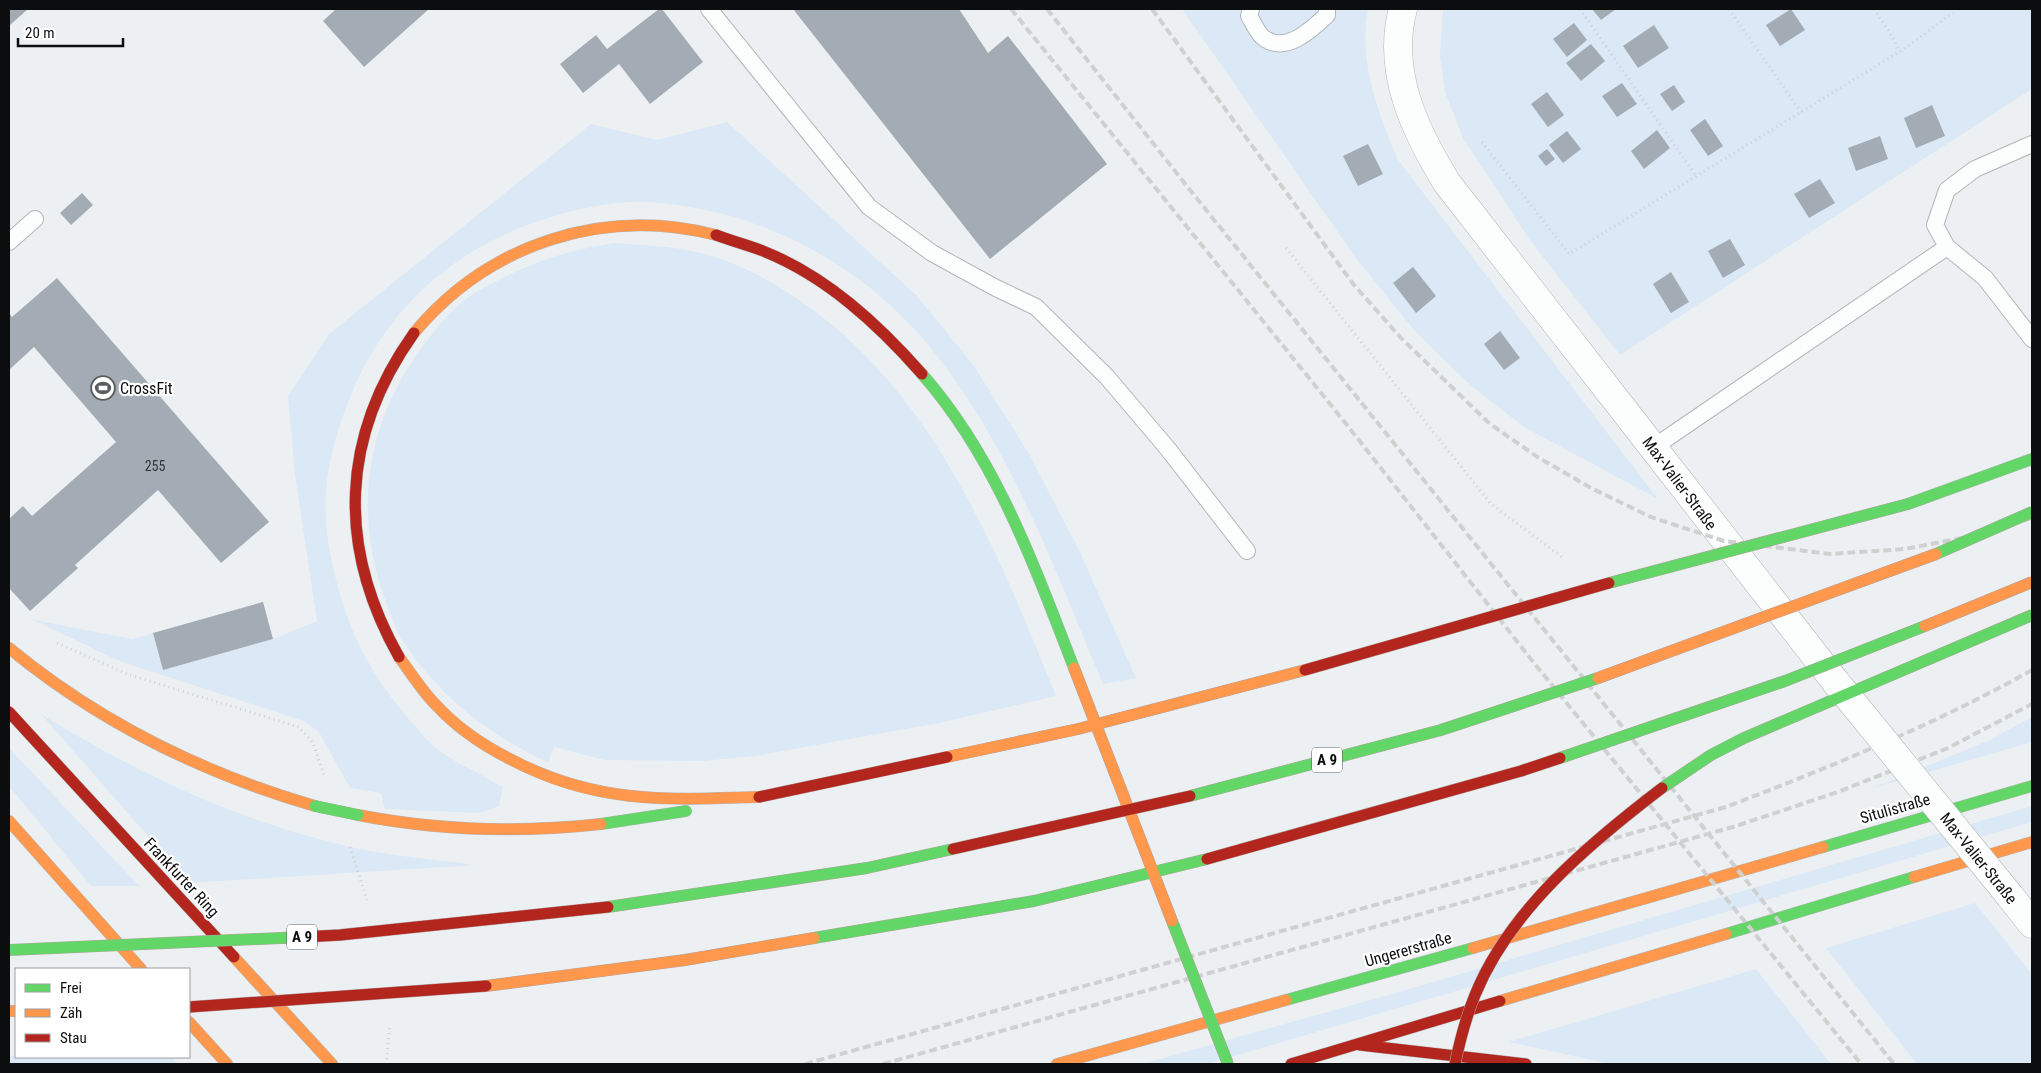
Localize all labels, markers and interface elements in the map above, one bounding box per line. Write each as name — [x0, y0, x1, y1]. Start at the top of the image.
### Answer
scale bar — [18, 15, 122, 47]
text: 20 m — [25, 24, 55, 42]
sports icon: CrossFit — [90, 375, 116, 401]
place label: CrossFit — [120, 379, 173, 398]
street label: Max-Valier-Straße — [1638, 433, 1721, 534]
house number: 255 — [145, 458, 165, 474]
road number: A 9 — [1312, 748, 1342, 772]
street label: Situlistraße — [1858, 789, 1932, 828]
street label: Max-Valier-Straße — [1936, 809, 2021, 908]
street label: Frankfurter Ring — [140, 834, 223, 921]
road number: A 9 — [287, 924, 317, 950]
street label: Ungererstraße — [1363, 928, 1454, 971]
legend — [15, 968, 190, 1058]
text: Frei — [60, 979, 82, 997]
text: Zäh — [60, 1004, 82, 1022]
text: Stau — [60, 1029, 87, 1047]

